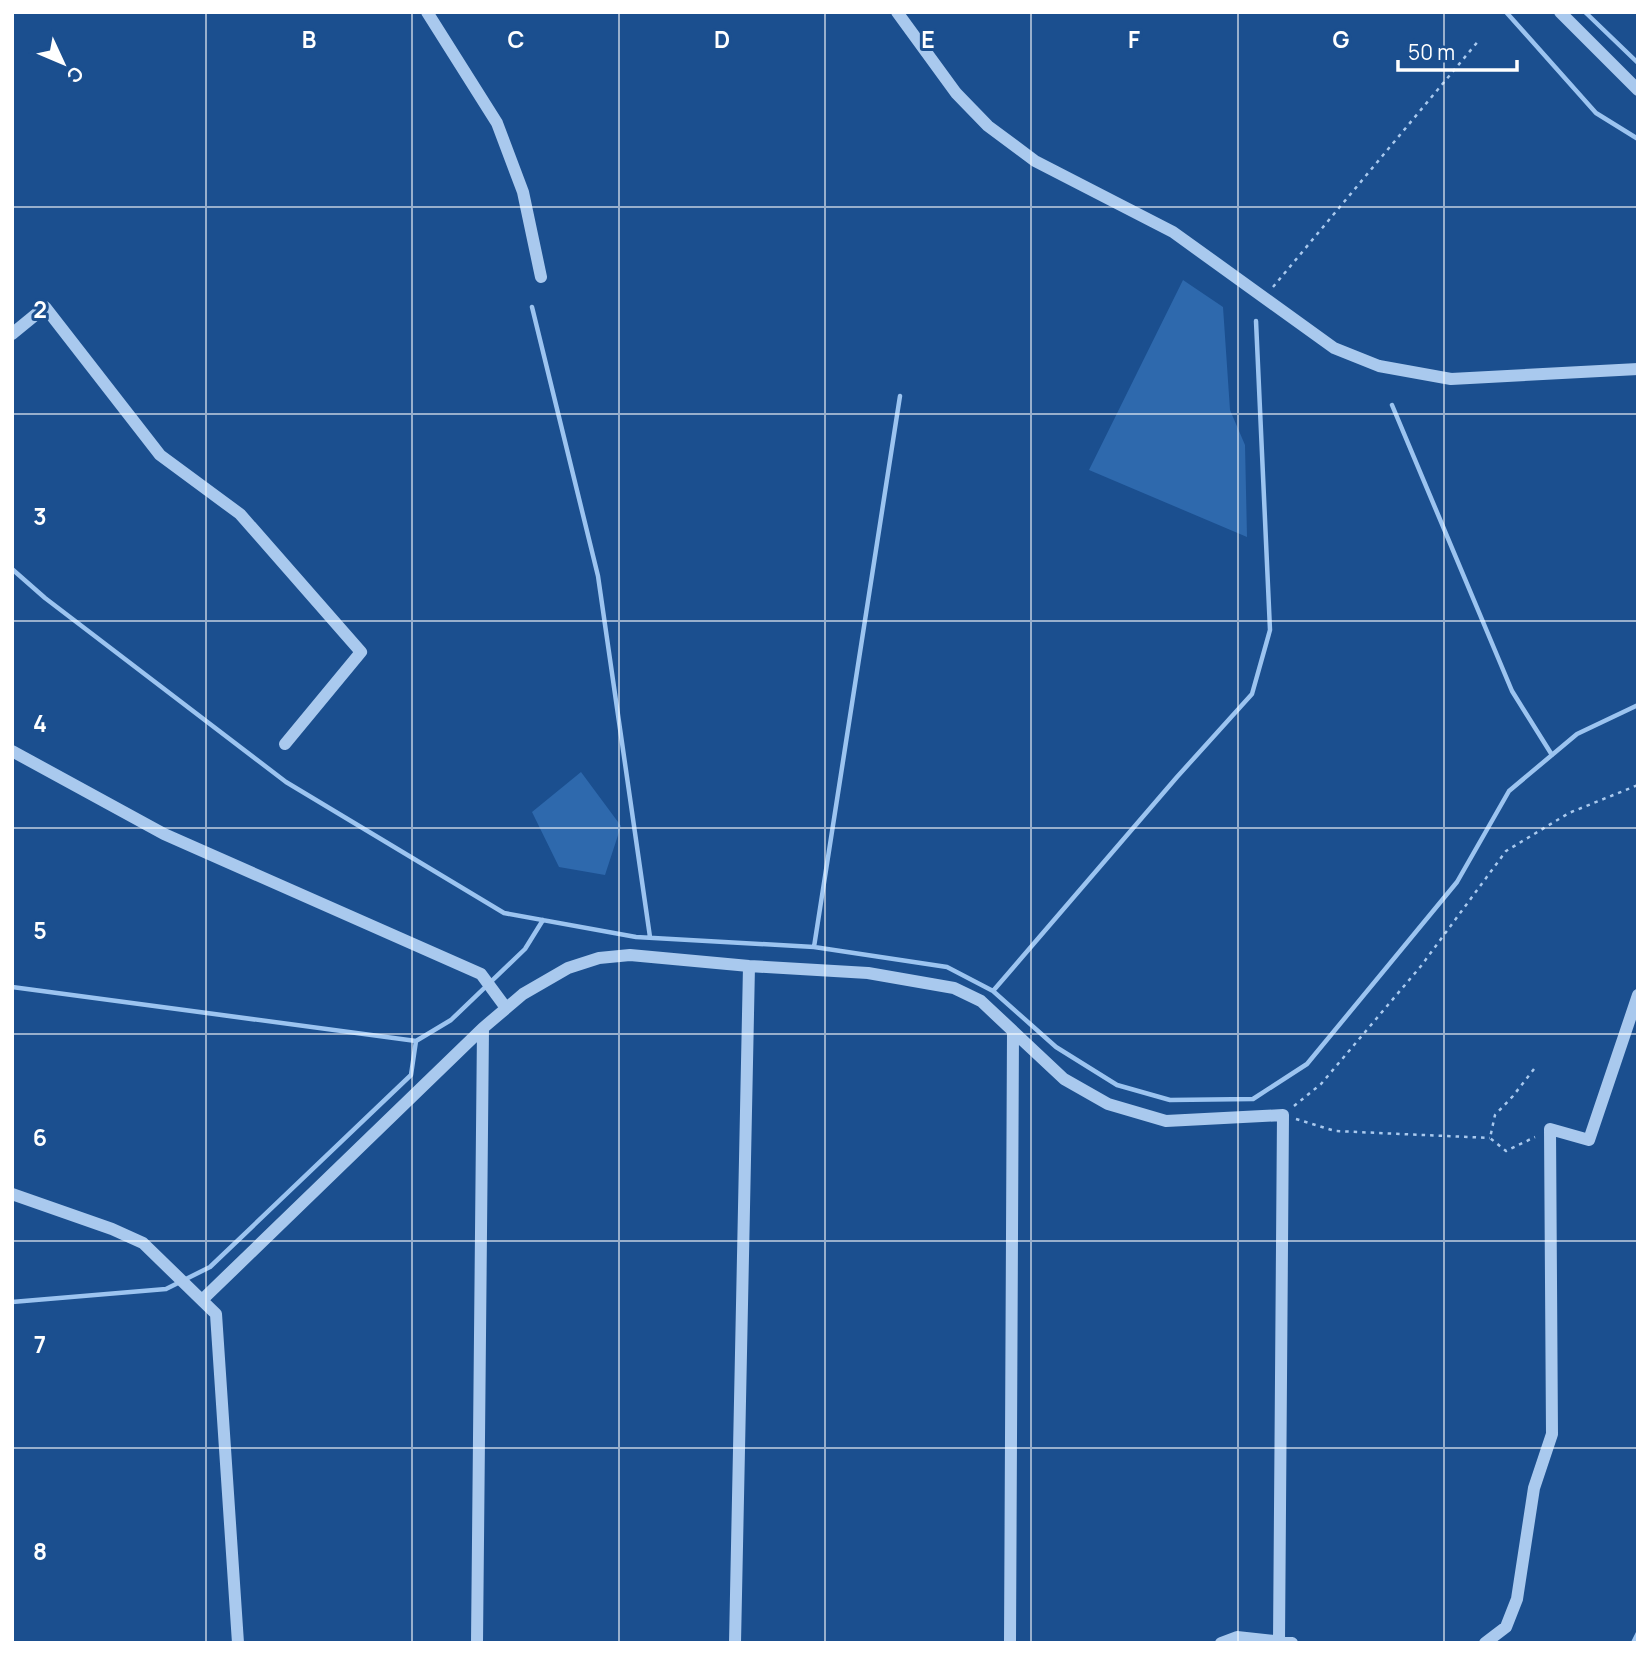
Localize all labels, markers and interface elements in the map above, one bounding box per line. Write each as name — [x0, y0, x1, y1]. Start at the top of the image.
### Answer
text: B — [302, 23, 316, 55]
text: C — [508, 23, 525, 55]
text: D — [714, 23, 730, 55]
text: E — [921, 23, 935, 55]
text: F — [1128, 23, 1140, 55]
text: G — [1333, 23, 1350, 55]
north arrow — [28, 28, 98, 98]
scale bar — [1398, 28, 1517, 72]
text: 50 m — [1408, 38, 1455, 66]
text: С — [61, 61, 89, 89]
text: 2 — [33, 293, 47, 325]
text: 3 — [33, 500, 47, 532]
text: 4 — [33, 707, 47, 739]
text: 5 — [33, 914, 47, 946]
text: 6 — [33, 1121, 47, 1153]
text: 7 — [34, 1328, 46, 1360]
text: 8 — [33, 1535, 47, 1567]

